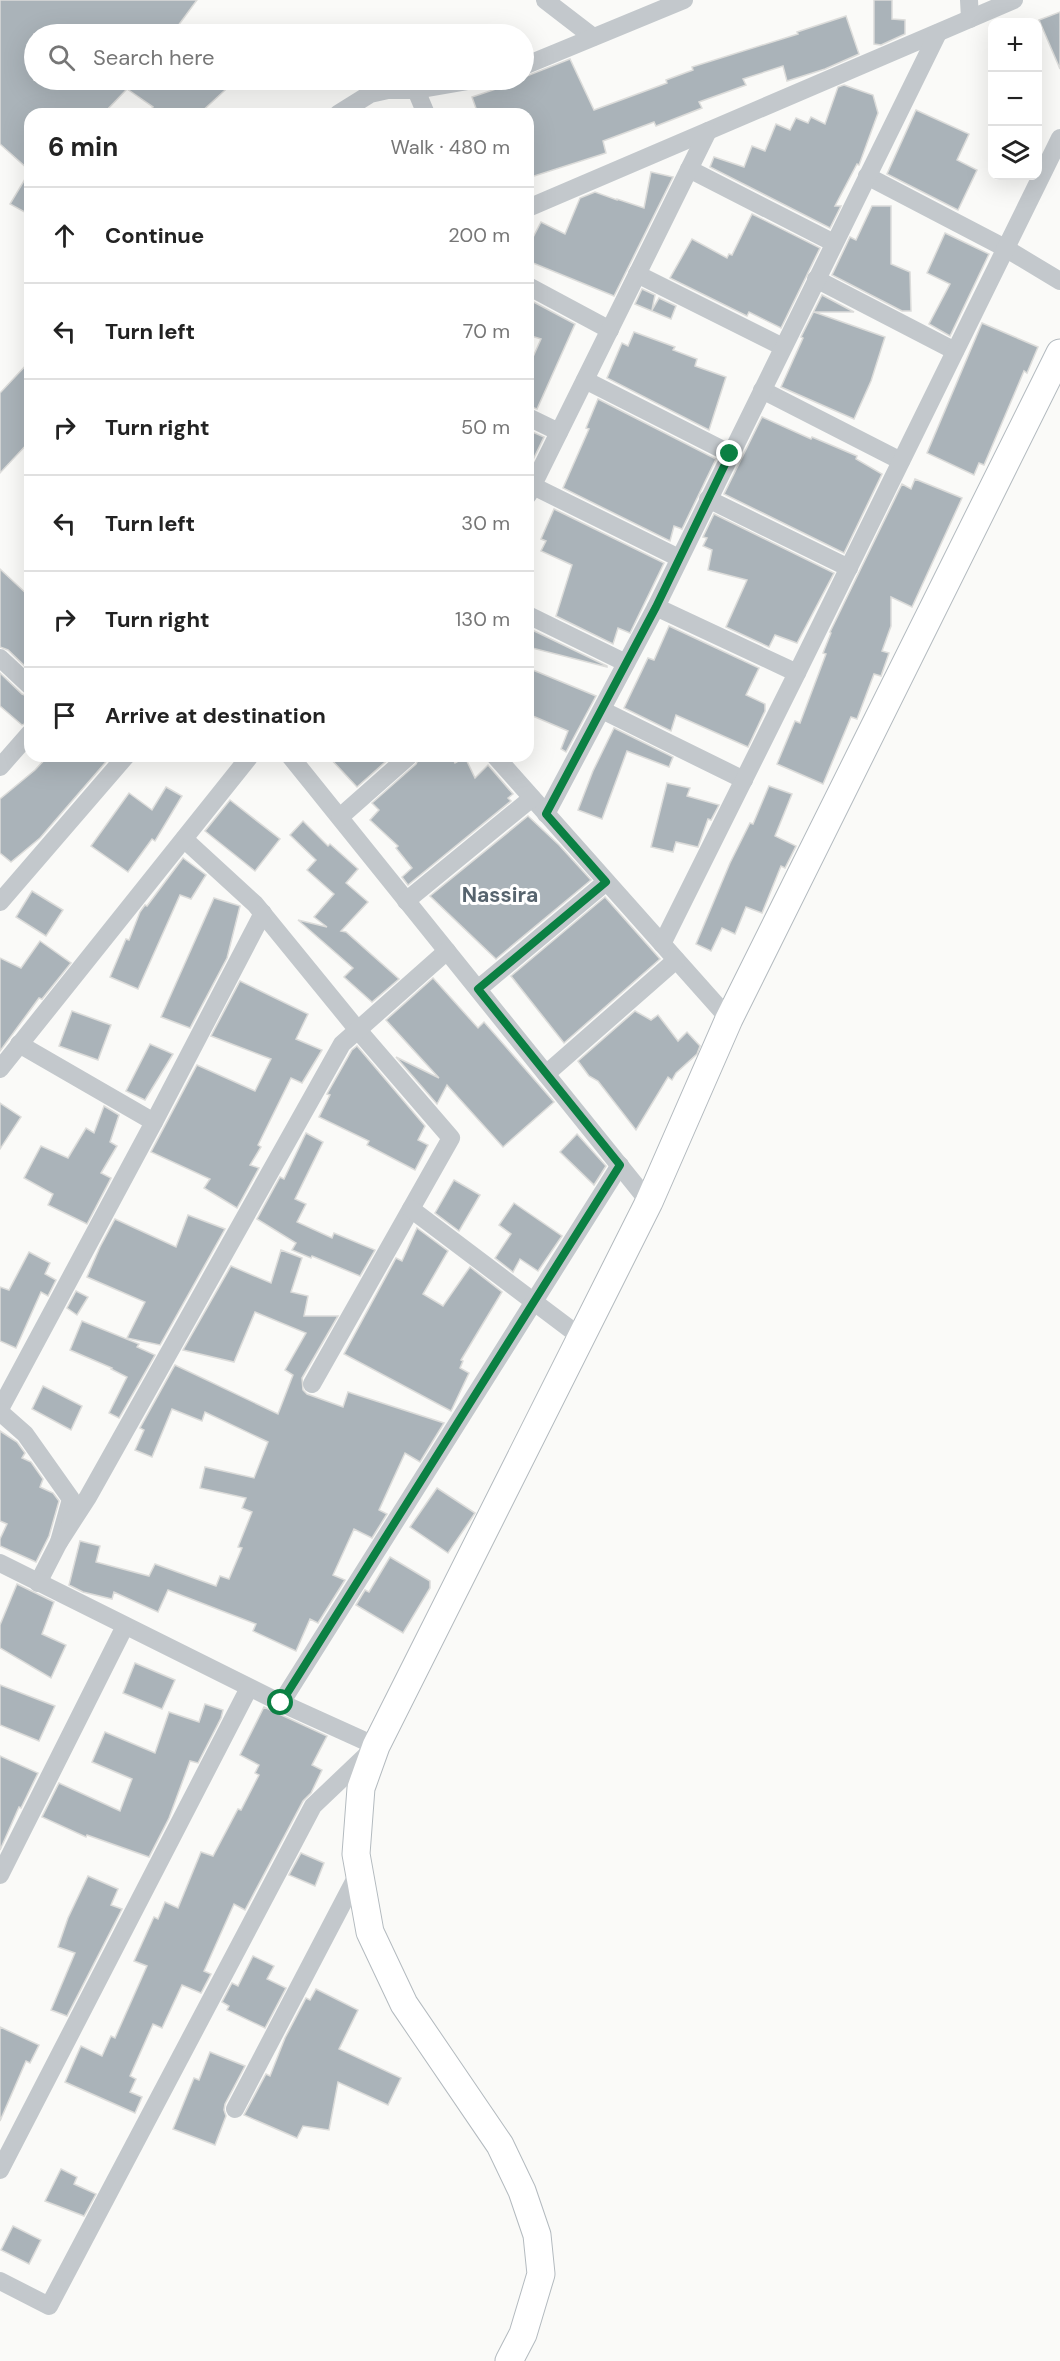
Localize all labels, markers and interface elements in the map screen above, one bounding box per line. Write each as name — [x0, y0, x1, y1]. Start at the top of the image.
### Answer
map controls — [988, 18, 1042, 180]
button: + — [988, 18, 1042, 72]
search box — [24, 24, 534, 90]
icon: search — [45, 41, 78, 74]
text: Search here — [93, 43, 214, 72]
button: − — [988, 72, 1042, 126]
button: layers — [988, 126, 1042, 180]
text: 6 min — [48, 130, 118, 164]
text: Walk · 480 m — [390, 134, 510, 160]
icon: ahead — [48, 219, 81, 252]
text: Continue — [105, 221, 204, 250]
text: 200 m — [448, 222, 510, 248]
icon: left — [48, 315, 81, 348]
text: Turn left — [105, 317, 195, 346]
text: 70 m — [463, 318, 510, 344]
icon: right — [48, 411, 81, 444]
text: Turn right — [105, 413, 210, 442]
text: 50 m — [461, 414, 510, 440]
route end — [716, 440, 742, 466]
icon: left — [48, 507, 81, 540]
text: Turn left — [105, 509, 195, 538]
text: 30 m — [461, 510, 510, 536]
icon: right — [48, 603, 81, 636]
text: Turn right — [105, 605, 210, 634]
text: 130 m — [455, 606, 510, 632]
icon: arrive — [48, 699, 81, 732]
text: Arrive at destination — [105, 701, 326, 730]
district label: Nassira — [462, 881, 538, 909]
route start — [267, 1689, 293, 1715]

